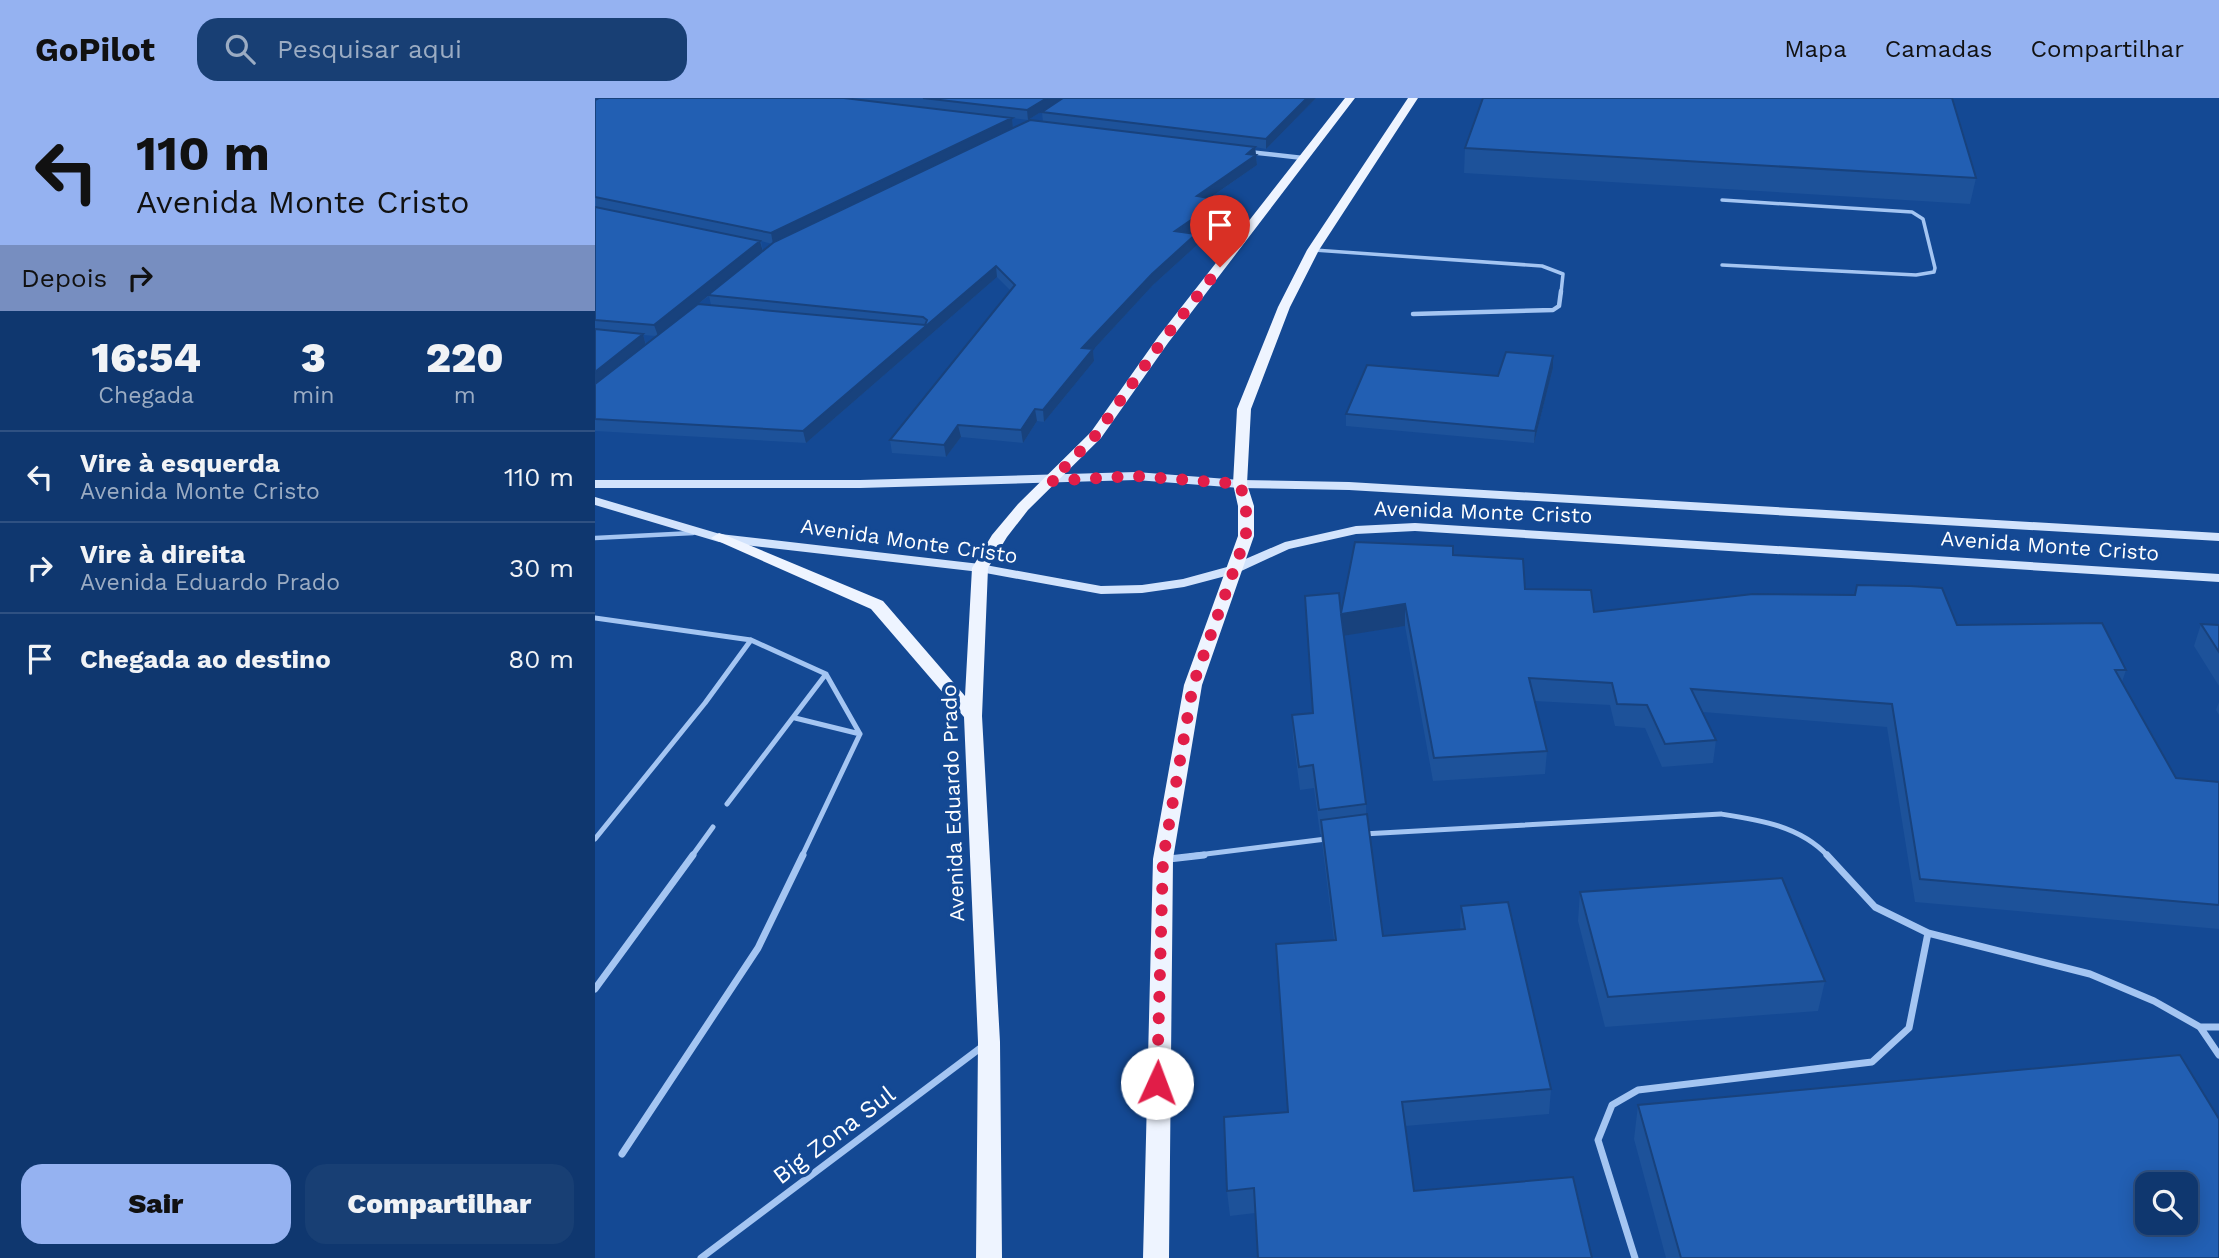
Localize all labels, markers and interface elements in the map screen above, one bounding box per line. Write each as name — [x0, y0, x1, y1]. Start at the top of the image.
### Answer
search box — [197, 18, 687, 81]
text: GoPilot — [35, 30, 155, 69]
icon: search — [221, 30, 259, 68]
text: Pesquisar aqui — [277, 34, 462, 64]
text: Mapa — [1784, 35, 1847, 63]
text: Camadas — [1885, 35, 1993, 63]
text: Compartilhar — [2031, 35, 2184, 63]
text: 110 m — [136, 124, 270, 182]
icon: left — [21, 126, 112, 217]
text: Avenida Monte Cristo — [136, 183, 469, 221]
pin — [1190, 195, 1250, 267]
icon: arrive — [1201, 206, 1239, 244]
icon: right — [121, 259, 159, 297]
text: Depois — [21, 263, 107, 293]
text: 16:54 — [91, 333, 201, 382]
text: 3 — [301, 333, 326, 382]
text: 220 — [426, 333, 504, 382]
text: Chegada — [98, 382, 194, 409]
text: min — [292, 382, 335, 409]
text: m — [454, 382, 476, 409]
text: Vire à esquerda — [80, 448, 280, 478]
icon: left — [21, 458, 59, 496]
text: 110 m — [504, 462, 574, 492]
text: Avenida Monte Cristo — [80, 478, 320, 505]
street label: Avenida Monte Cristo — [1373, 495, 1593, 528]
street label: Avenida Monte Cristo — [799, 513, 1019, 568]
street label: Avenida Monte Cristo — [1940, 525, 2160, 566]
text: Vire à direita — [80, 539, 245, 569]
icon: right — [21, 549, 59, 587]
text: 30 m — [509, 553, 574, 583]
text: Avenida Eduardo Prado — [80, 569, 340, 596]
icon: arrive — [21, 640, 59, 678]
text: Chegada ao destino — [80, 644, 331, 674]
text: 80 m — [508, 644, 574, 674]
street label: Avenida Eduardo Prado — [936, 684, 969, 922]
position arrow — [1120, 1046, 1194, 1120]
street label: Big Zona Sul — [767, 1080, 901, 1190]
button: Sair — [21, 1164, 291, 1244]
button: Compartilhar — [305, 1164, 574, 1244]
map controls — [2135, 1172, 2198, 1235]
button: search — [2135, 1172, 2198, 1235]

